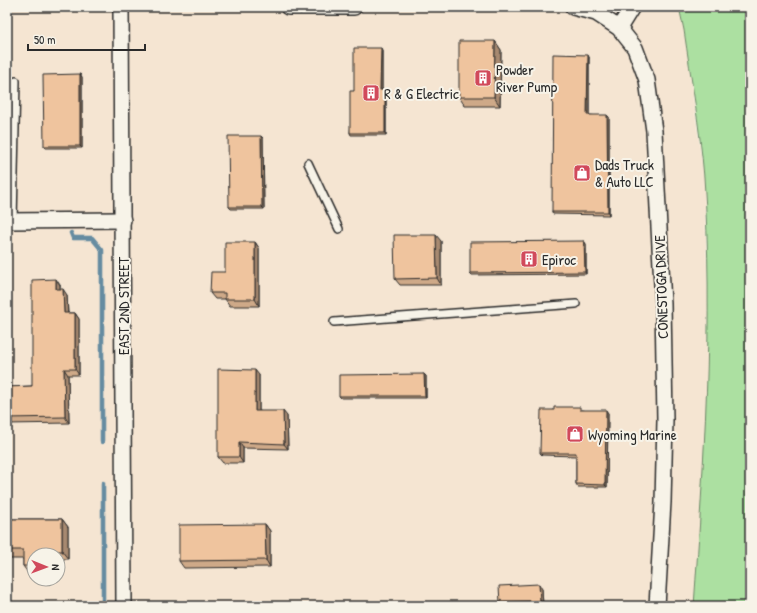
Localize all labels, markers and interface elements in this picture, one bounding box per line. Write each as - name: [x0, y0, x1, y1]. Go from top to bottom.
- scale bar: [28, 26, 145, 52]
- text: 50 m: [34, 31, 55, 48]
- place label: Powder River Pump: [496, 59, 558, 97]
- building icon: Powder River Pump: [473, 68, 493, 88]
- building icon: R & G Electric: [361, 83, 381, 103]
- place label: R & G Electric: [384, 83, 459, 104]
- place label: Dads Truck & Auto LLC: [595, 154, 654, 192]
- shop icon: Dads Truck & Auto LLC: [572, 163, 592, 183]
- street label: CONESTOGA DRIVE: [649, 234, 673, 339]
- building icon: Epiroc: [519, 249, 539, 269]
- place label: Epiroc: [542, 249, 576, 270]
- street label: EAST 2ND STREET: [113, 256, 134, 355]
- shop icon: Wyoming Marine: [565, 424, 585, 444]
- place label: Wyoming Marine: [588, 424, 677, 445]
- north arrow: [26, 547, 66, 587]
- text: N: [49, 564, 63, 570]

